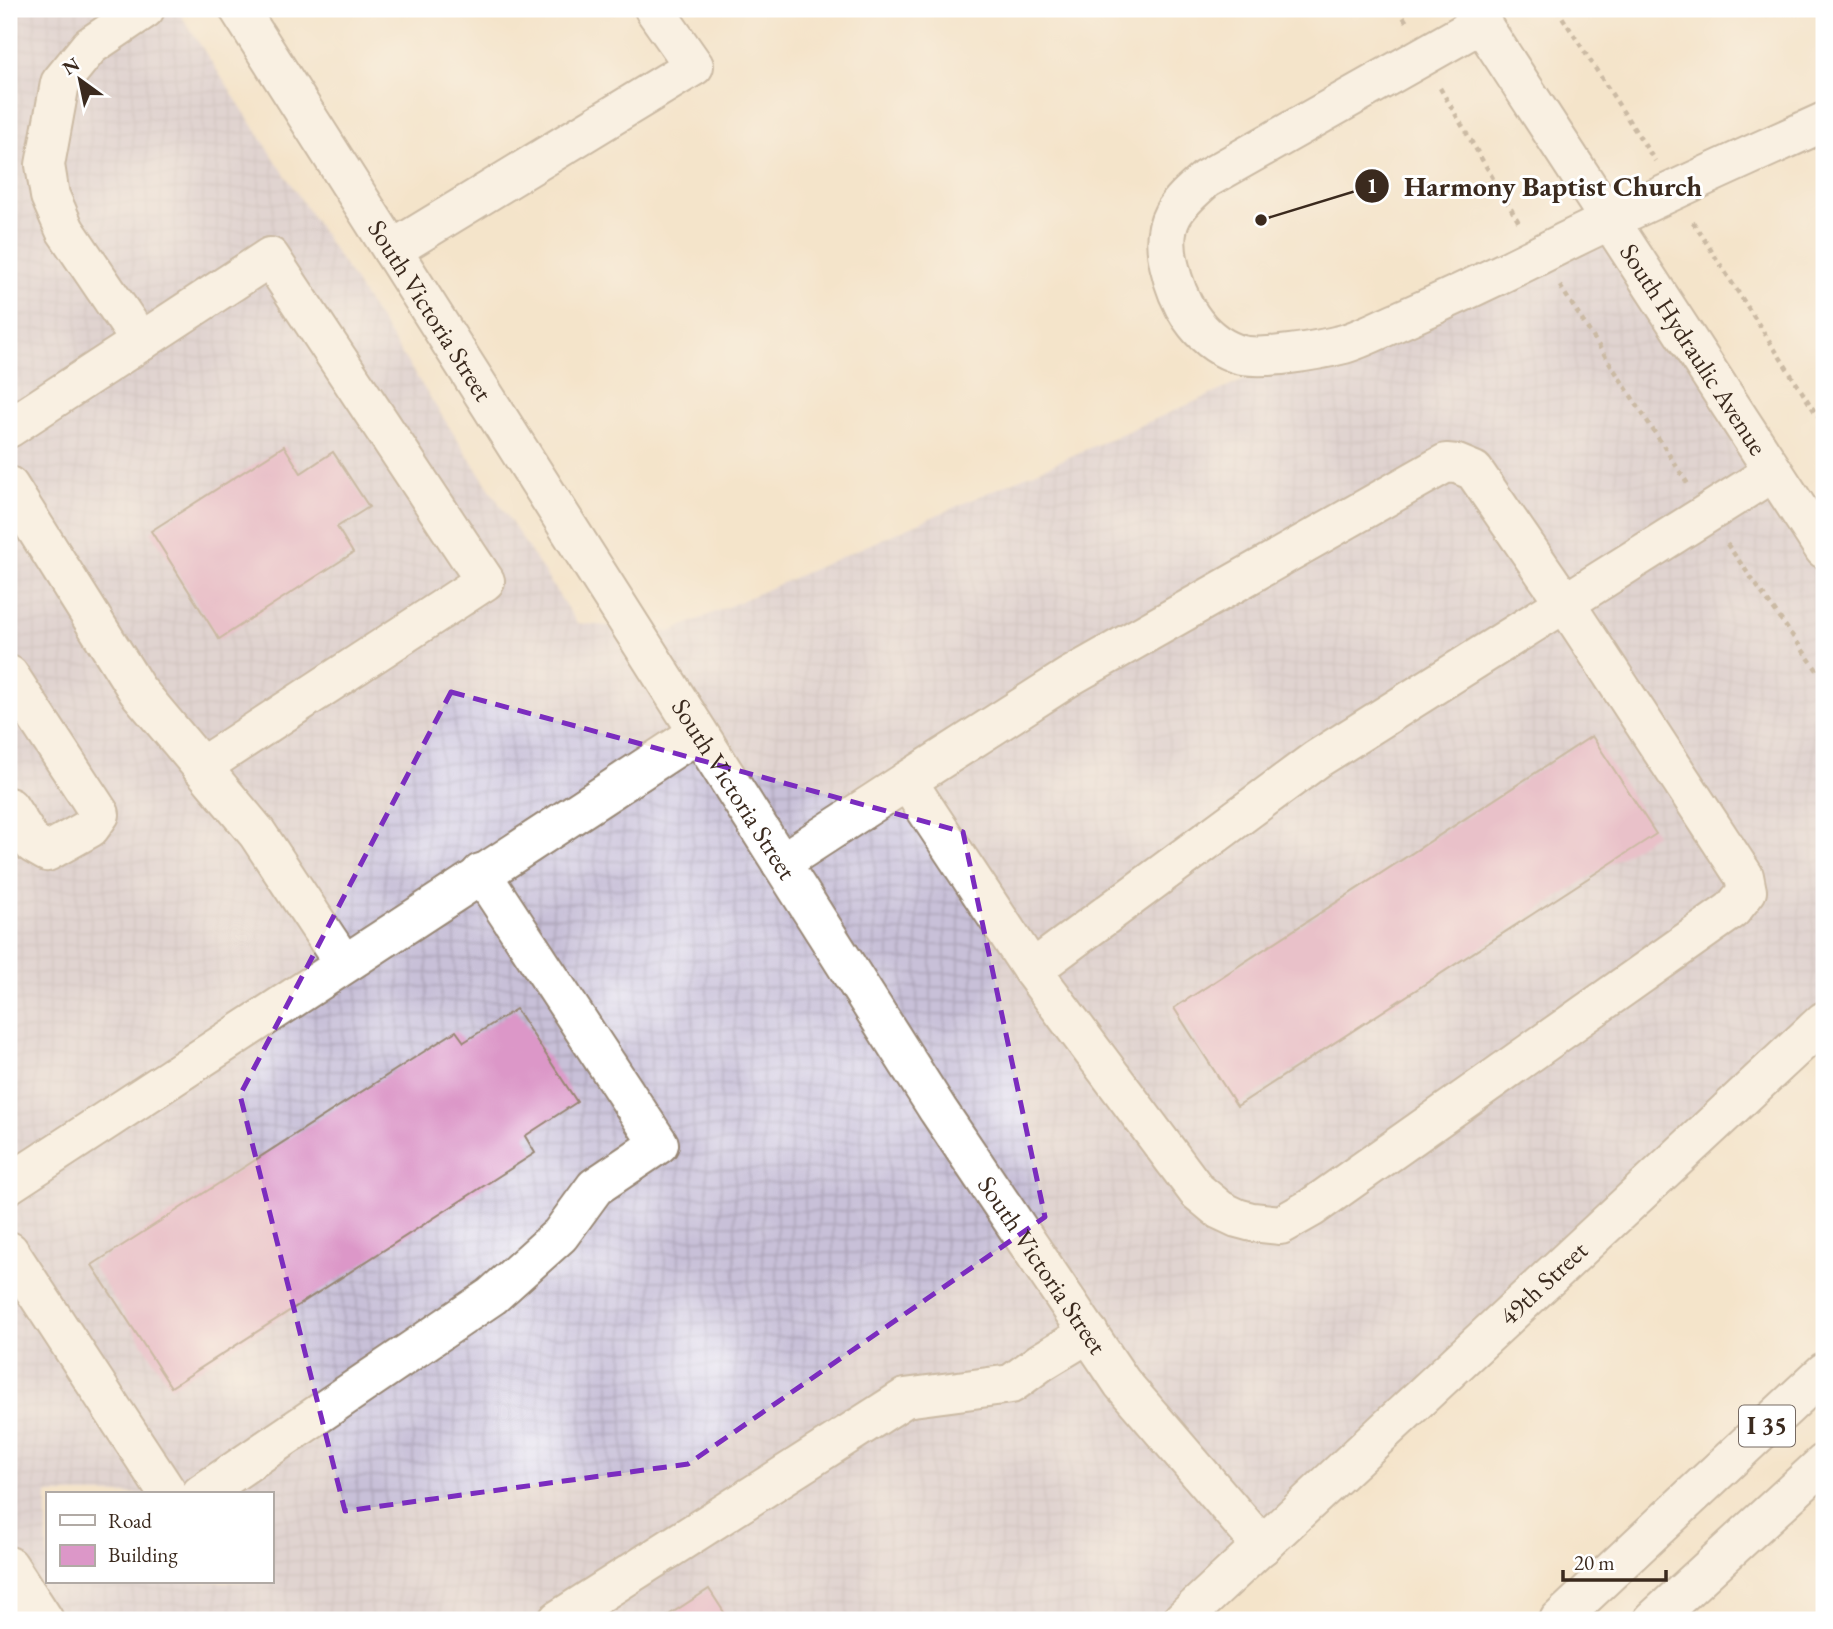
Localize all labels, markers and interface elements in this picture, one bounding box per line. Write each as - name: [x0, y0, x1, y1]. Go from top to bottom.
- north arrow: [46, 46, 116, 116]
- text: N: [58, 51, 85, 81]
- callout: Harmony Baptist Church: [1355, 161, 1716, 210]
- text: Harmony Baptist Church: [1404, 168, 1702, 204]
- text: 1: [1366, 172, 1378, 199]
- street label: South Victoria Street: [360, 213, 500, 407]
- street label: South Hydraulic Avenue: [1612, 237, 1775, 462]
- street label: South Victoria Street: [664, 692, 804, 886]
- street label: South Victoria Street: [970, 1169, 1115, 1361]
- street label: 49th Street: [1492, 1233, 1595, 1333]
- road number: I 35: [1739, 1406, 1795, 1446]
- legend: [46, 1492, 273, 1584]
- text: Road: [108, 1507, 152, 1534]
- scale bar: [1563, 1538, 1667, 1582]
- text: Building: [108, 1541, 178, 1568]
- text: 20 m: [1574, 1549, 1615, 1576]

